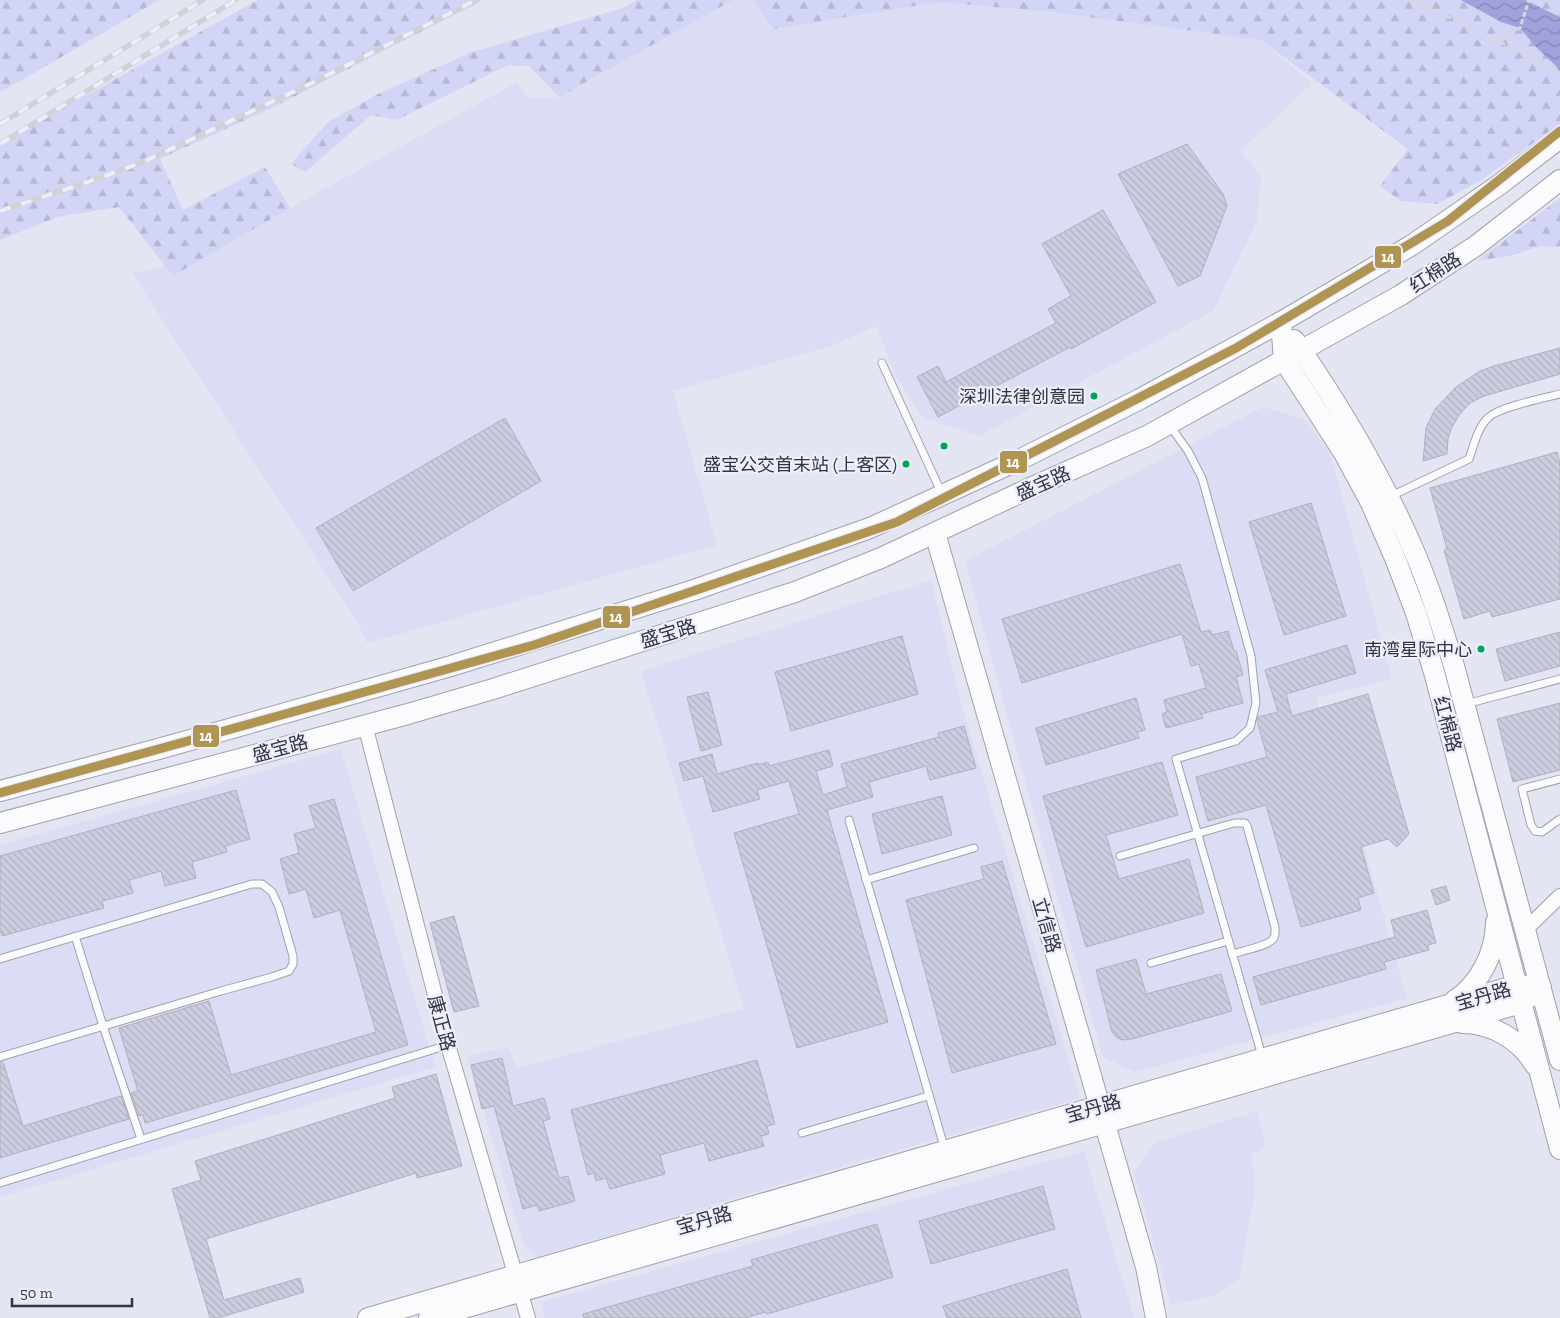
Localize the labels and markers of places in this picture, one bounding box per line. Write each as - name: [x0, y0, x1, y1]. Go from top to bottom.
- place label: 深圳法律创意园: [959, 386, 1085, 408]
- marker: 深圳法律创意园: [1089, 391, 1099, 401]
- unlabelled marker: [939, 441, 949, 451]
- place label: 盛宝公交首末站 (上客区): [703, 454, 897, 476]
- marker: 盛宝公交首末站 (上客区): [901, 459, 911, 469]
- place label: 南湾星际中心: [1364, 639, 1472, 661]
- marker: 南湾星际中心: [1476, 644, 1486, 654]

